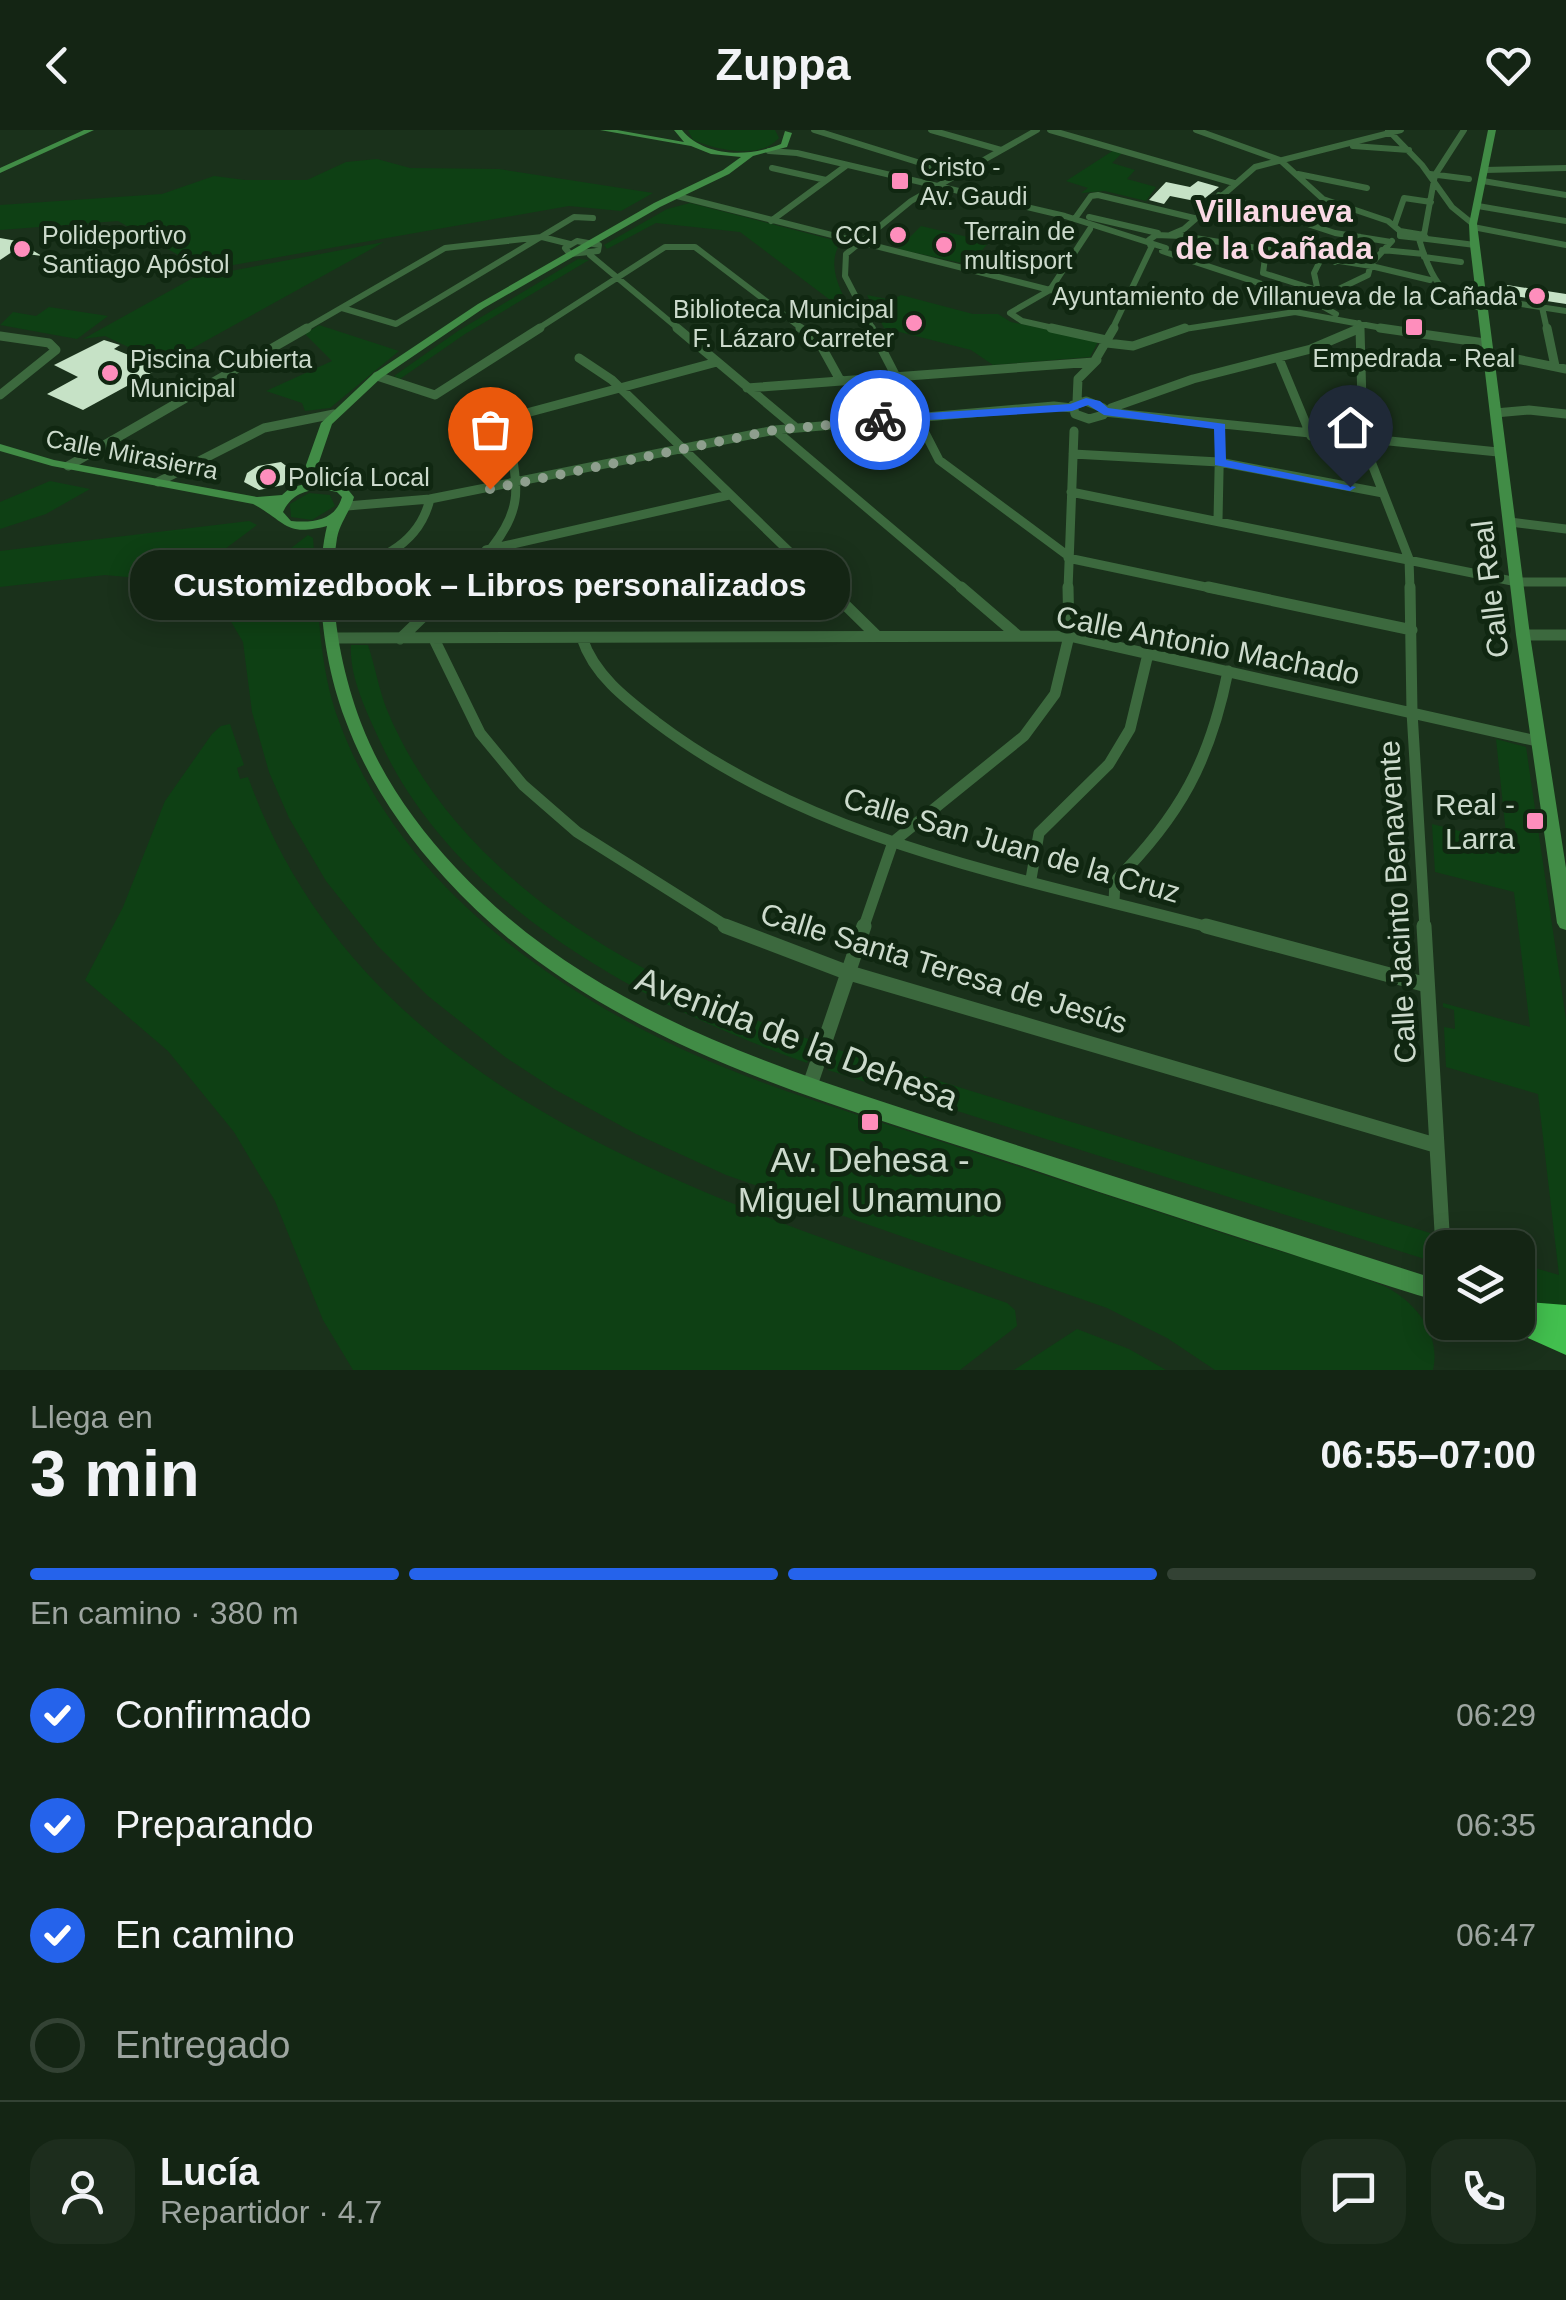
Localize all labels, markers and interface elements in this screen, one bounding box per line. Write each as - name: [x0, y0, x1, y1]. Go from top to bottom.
- icon: back: [30, 38, 85, 93]
- icon: heart: [1481, 38, 1536, 93]
- text: Zuppa: [716, 39, 850, 90]
- place label: Cristo - Av. Gaudi: [920, 153, 1027, 210]
- marker: Cristo - Av. Gaudi: [889, 170, 911, 192]
- district label: Villanueva de la Cañada: [1175, 193, 1373, 266]
- place label: Terrain de multisport: [964, 217, 1075, 274]
- place label: Polideportivo Santiago Apóstol: [42, 221, 230, 278]
- place label: CCI: [835, 221, 878, 249]
- marker: CCI: [887, 224, 909, 246]
- marker: Terrain de multisport: [933, 234, 955, 256]
- marker: Polideportivo Santiago Apóstol: [11, 238, 33, 260]
- place label: Ayuntamiento de Villanueva de la Cañada: [1052, 282, 1517, 310]
- marker: Ayuntamiento de Villanueva de la Cañada: [1526, 285, 1548, 307]
- place label: Biblioteca Municipal F. Lázaro Carreter: [673, 295, 894, 352]
- marker: Biblioteca Municipal F. Lázaro Carreter: [903, 312, 925, 334]
- marker: Empedrada - Real: [1403, 316, 1425, 338]
- place label: Empedrada - Real: [1313, 344, 1515, 372]
- place label: Piscina Cubierta Municipal: [130, 345, 312, 402]
- marker: Piscina Cubierta Municipal: [99, 362, 121, 384]
- courier: [830, 370, 930, 470]
- pin: [1308, 385, 1393, 488]
- pin: [448, 387, 533, 490]
- icon: bike: [853, 393, 908, 448]
- icon: home: [1323, 400, 1378, 455]
- icon: bag: [463, 402, 518, 457]
- street label: Calle Mirasierra: [43, 424, 221, 484]
- place label: Policía Local: [288, 463, 430, 491]
- marker: Policía Local: [257, 466, 279, 488]
- street label: Calle Real: [1465, 518, 1515, 660]
- callout: Customizedbook – Libros personalizados: [130, 549, 850, 619]
- text: Customizedbook – Libros personalizados: [174, 567, 806, 603]
- street label: Calle Antonio Machado: [1053, 599, 1363, 691]
- street label: Calle Jacinto Benavente: [1372, 740, 1422, 1064]
- street label: Calle San Juan de la Cruz: [840, 781, 1184, 909]
- place label: Real - Larra: [1435, 788, 1515, 855]
- marker: Real - Larra: [1524, 810, 1546, 832]
- street label: Calle Santa Teresa de Jesús: [757, 896, 1131, 1040]
- street label: Avenida de la Dehesa: [630, 959, 964, 1118]
- marker: Av. Dehesa - Miguel Unamuno: [859, 1111, 881, 1133]
- place label: Av. Dehesa - Miguel Unamuno: [738, 1140, 1002, 1219]
- map controls: [1425, 1230, 1535, 1340]
- button: layers: [1425, 1230, 1535, 1340]
- text: Llega en: [30, 1399, 153, 1435]
- text: 06:55–07:00: [1320, 1434, 1536, 1476]
- text: 3 min: [30, 1437, 200, 1510]
- text: En camino · 380 m: [30, 1595, 299, 1631]
- icon: check: [30, 1688, 85, 1743]
- text: Confirmado: [115, 1694, 311, 1736]
- text: 06:29: [1456, 1697, 1536, 1733]
- icon: check: [30, 1798, 85, 1853]
- text: Preparando: [115, 1804, 314, 1846]
- text: 06:35: [1456, 1807, 1536, 1843]
- icon: check: [30, 1908, 85, 1963]
- text: En camino: [115, 1914, 295, 1956]
- text: 06:47: [1456, 1917, 1536, 1953]
- text: Entregado: [115, 2024, 290, 2066]
- button: person: [30, 2139, 135, 2244]
- button: chat: [1301, 2139, 1406, 2244]
- button: phone: [1431, 2139, 1536, 2244]
- text: Lucía: [160, 2151, 259, 2193]
- text: Repartidor · 4.7: [160, 2194, 382, 2230]

